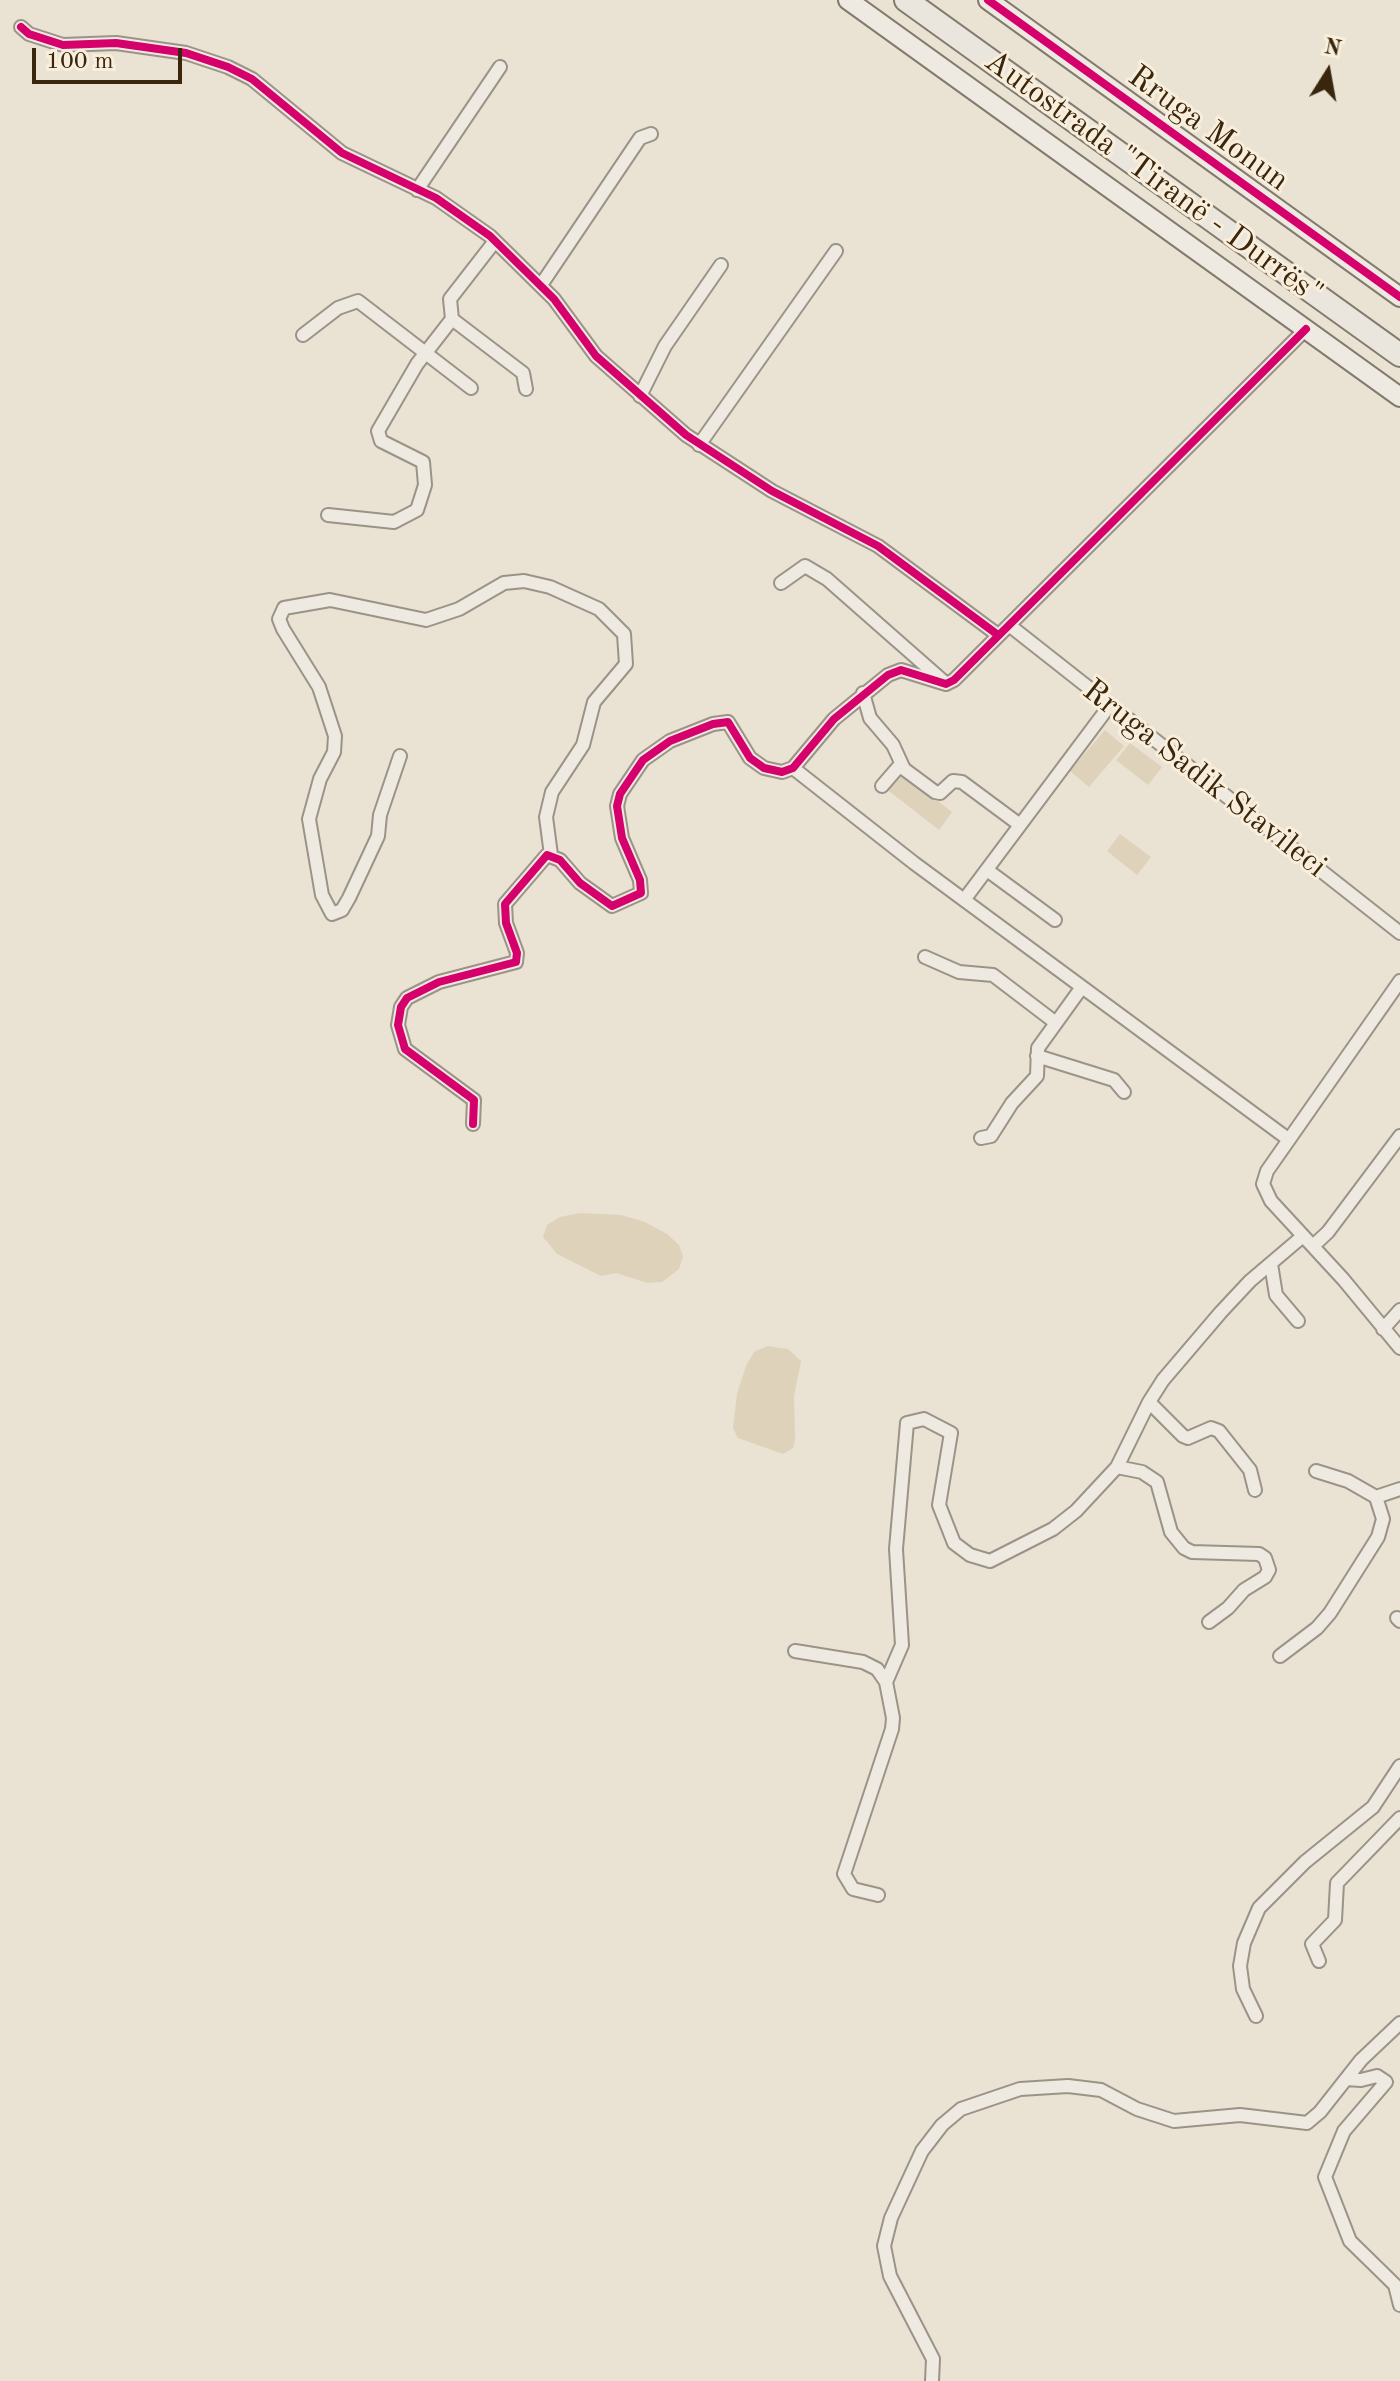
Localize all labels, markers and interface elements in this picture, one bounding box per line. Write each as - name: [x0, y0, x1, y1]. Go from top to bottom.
- scale bar: [36, 32, 186, 82]
- north arrow: [1288, 32, 1368, 112]
- text: N: [1322, 36, 1343, 61]
- street label: Autostrada "Tiranë - Durrës": [977, 42, 1329, 314]
- text: 100 m: [46, 50, 114, 74]
- street label: Rruga Monun: [1120, 58, 1296, 200]
- street label: Rruga Sadik Stavileci: [1074, 672, 1334, 886]

